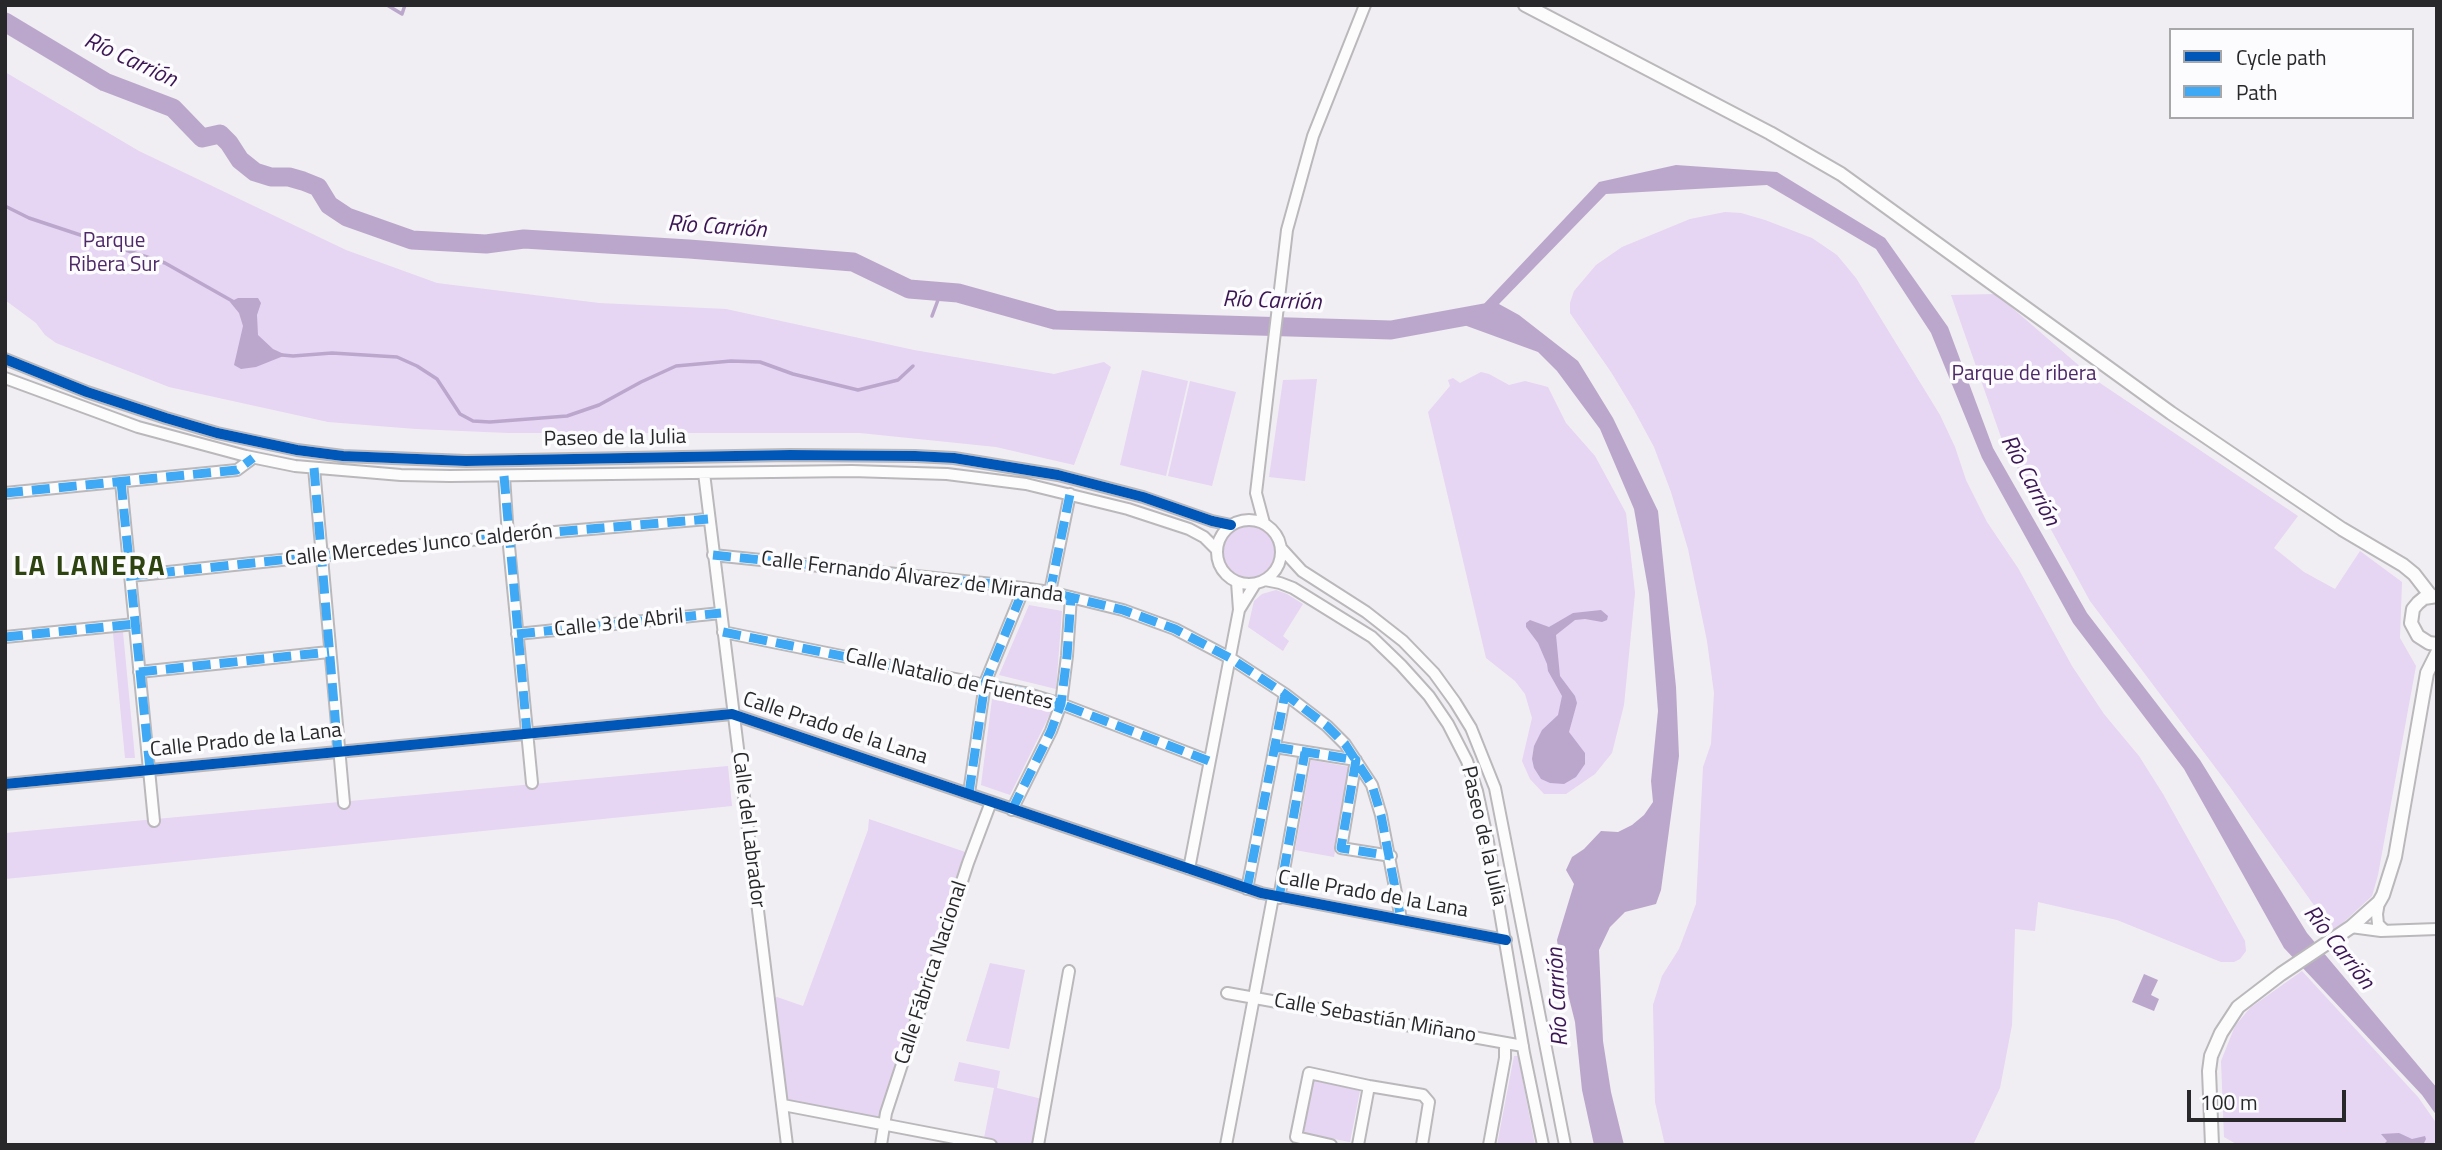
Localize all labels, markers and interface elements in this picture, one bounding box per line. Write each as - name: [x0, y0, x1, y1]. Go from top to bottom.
- water label: Río Carrión: [79, 28, 181, 94]
- legend: [2169, 28, 2414, 119]
- text: Cycle path: [2236, 41, 2327, 73]
- text: Path: [2236, 76, 2278, 108]
- water label: Río Carrión: [667, 211, 767, 245]
- park label: Parque Ribera Sur: [68, 229, 160, 279]
- water label: Río Carrión: [1222, 286, 1322, 318]
- park label: Parque de ribera: [1952, 362, 2096, 388]
- street label: Paseo de la Julia: [544, 425, 686, 453]
- water label: Río Carrión: [1994, 431, 2064, 531]
- street label: Calle Mercedes Junco Calderón: [284, 519, 554, 573]
- street label: Calle Fernando Álvarez de Miranda: [759, 547, 1065, 609]
- district label: LA LANERA: [15, 551, 165, 585]
- street label: Calle 3 de Abril: [553, 605, 685, 643]
- street label: Calle Natalio de Fuentes: [843, 644, 1055, 716]
- street label: Calle Prado de la Lana: [740, 687, 930, 771]
- street label: Calle Prado de la Lana: [149, 718, 343, 764]
- street label: Calle del Labrador: [726, 751, 770, 909]
- street label: Paseo de la Julia: [1455, 764, 1511, 908]
- street label: Calle Prado de la Lana: [1276, 866, 1470, 924]
- street label: Calle Fábrica Nacional: [890, 878, 974, 1068]
- water label: Río Carrión: [2297, 900, 2379, 996]
- water label: Río Carrión: [1543, 947, 1575, 1047]
- street label: Calle Sebastián Miñano: [1272, 989, 1478, 1049]
- scale bar: [2190, 1076, 2349, 1120]
- text: 100 m: [2200, 1086, 2257, 1118]

